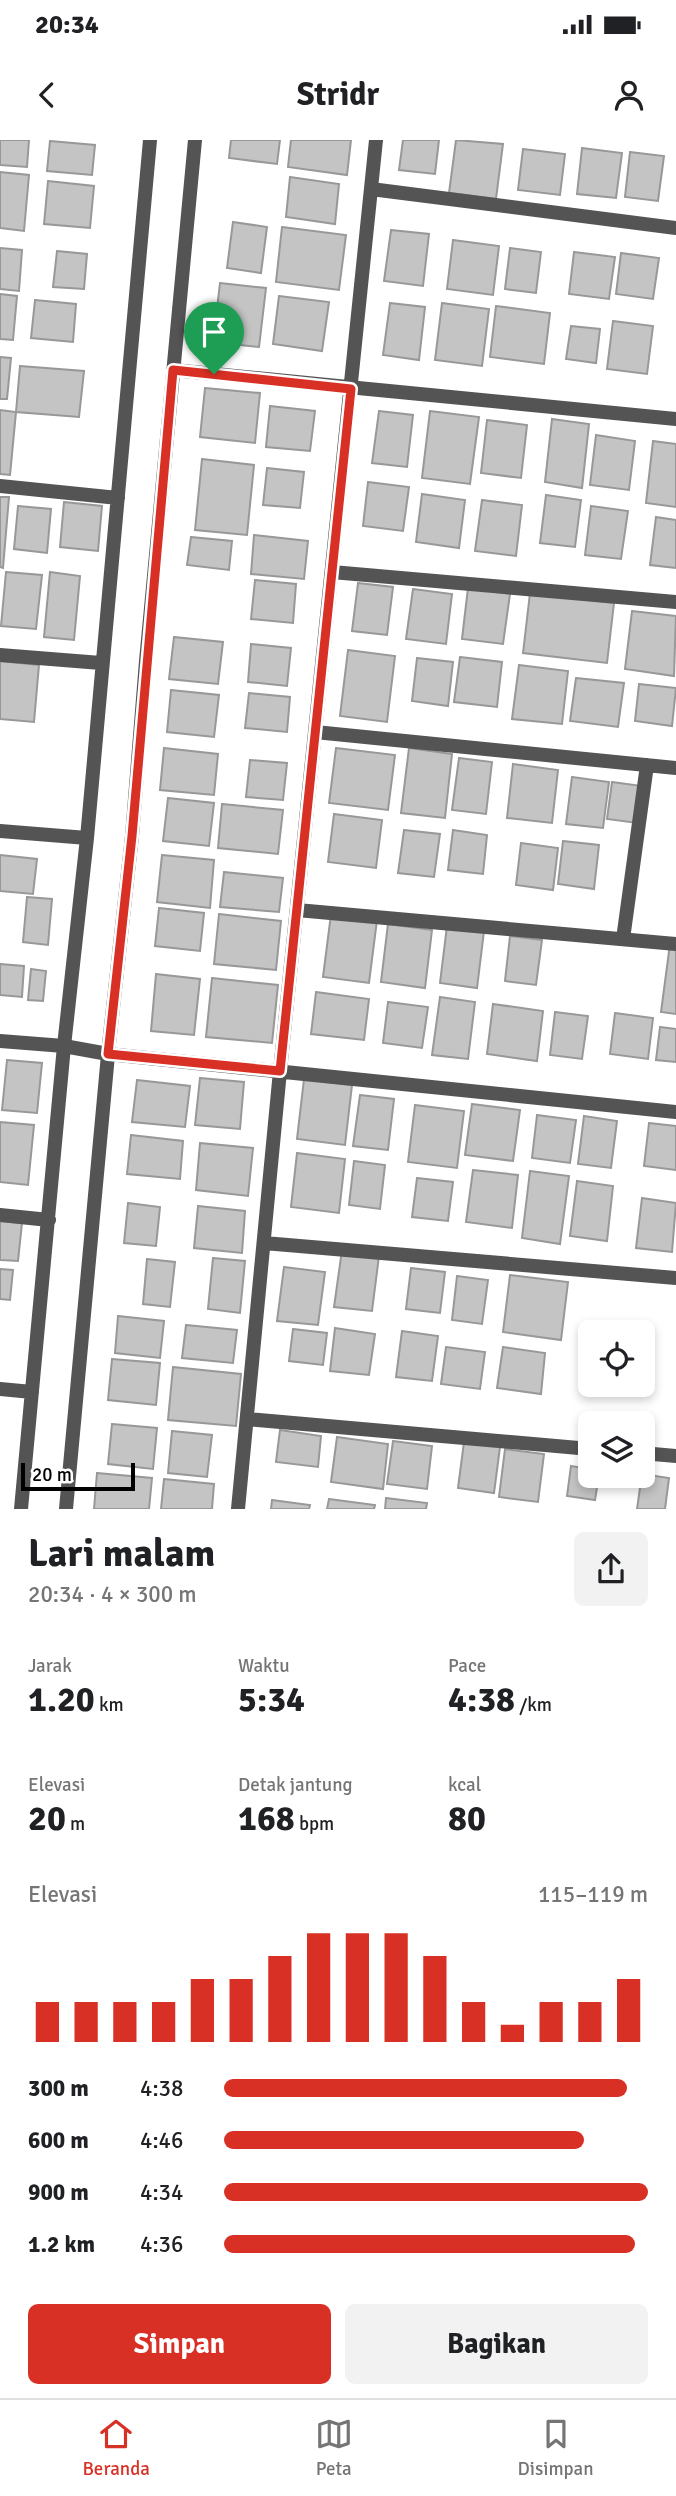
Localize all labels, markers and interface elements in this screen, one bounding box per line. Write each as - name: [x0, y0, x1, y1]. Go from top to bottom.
- text: 20:34: [35, 9, 99, 41]
- text: Stridr: [297, 75, 379, 114]
- icon: back: [28, 76, 66, 114]
- icon: person: [610, 76, 648, 114]
- pin: [184, 302, 244, 374]
- icon: arrive: [195, 313, 233, 351]
- map controls: [578, 1320, 655, 1488]
- button: locate: [578, 1320, 655, 1397]
- button: layers: [578, 1411, 655, 1488]
- scale bar: [21, 1460, 135, 1492]
- text: 20 m: [32, 1463, 72, 1487]
- text: Lari malam: [28, 1530, 215, 1577]
- button: share: [574, 1532, 648, 1606]
- text: 20:34 · 4 × 300 m: [28, 1580, 197, 1609]
- text: Jarak: [28, 1654, 72, 1678]
- text: Waktu: [238, 1654, 290, 1678]
- text: Pace: [448, 1654, 486, 1678]
- text: 1.20: [28, 1678, 95, 1721]
- text: 5:34: [238, 1678, 305, 1721]
- text: 4:38: [448, 1678, 515, 1721]
- text: km: [95, 1693, 124, 1717]
- text: /km: [515, 1693, 552, 1717]
- text: Elevasi: [28, 1773, 85, 1797]
- text: Detak jantung: [238, 1773, 353, 1797]
- text: kcal: [448, 1773, 481, 1797]
- text: 20: [28, 1797, 66, 1840]
- text: 168: [238, 1797, 295, 1840]
- text: 80: [448, 1797, 486, 1840]
- text: m: [66, 1812, 85, 1836]
- text: bpm: [295, 1812, 334, 1836]
- text: Elevasi: [28, 1880, 97, 1909]
- text: 115–119 m: [538, 1880, 648, 1909]
- text: 300 m: [28, 2074, 89, 2103]
- text: 4:38: [140, 2074, 183, 2103]
- text: 600 m: [28, 2126, 89, 2155]
- text: 4:46: [140, 2126, 183, 2155]
- text: 900 m: [28, 2178, 89, 2207]
- text: 4:34: [140, 2178, 183, 2207]
- text: 1.2 km: [28, 2230, 95, 2259]
- text: 4:36: [140, 2230, 183, 2259]
- button: Simpan: [28, 2304, 331, 2384]
- button: Bagikan: [345, 2304, 648, 2384]
- tab: Beranda: [82, 2415, 150, 2481]
- tab: Peta: [315, 2415, 353, 2481]
- tab: Disimpan: [517, 2415, 594, 2481]

